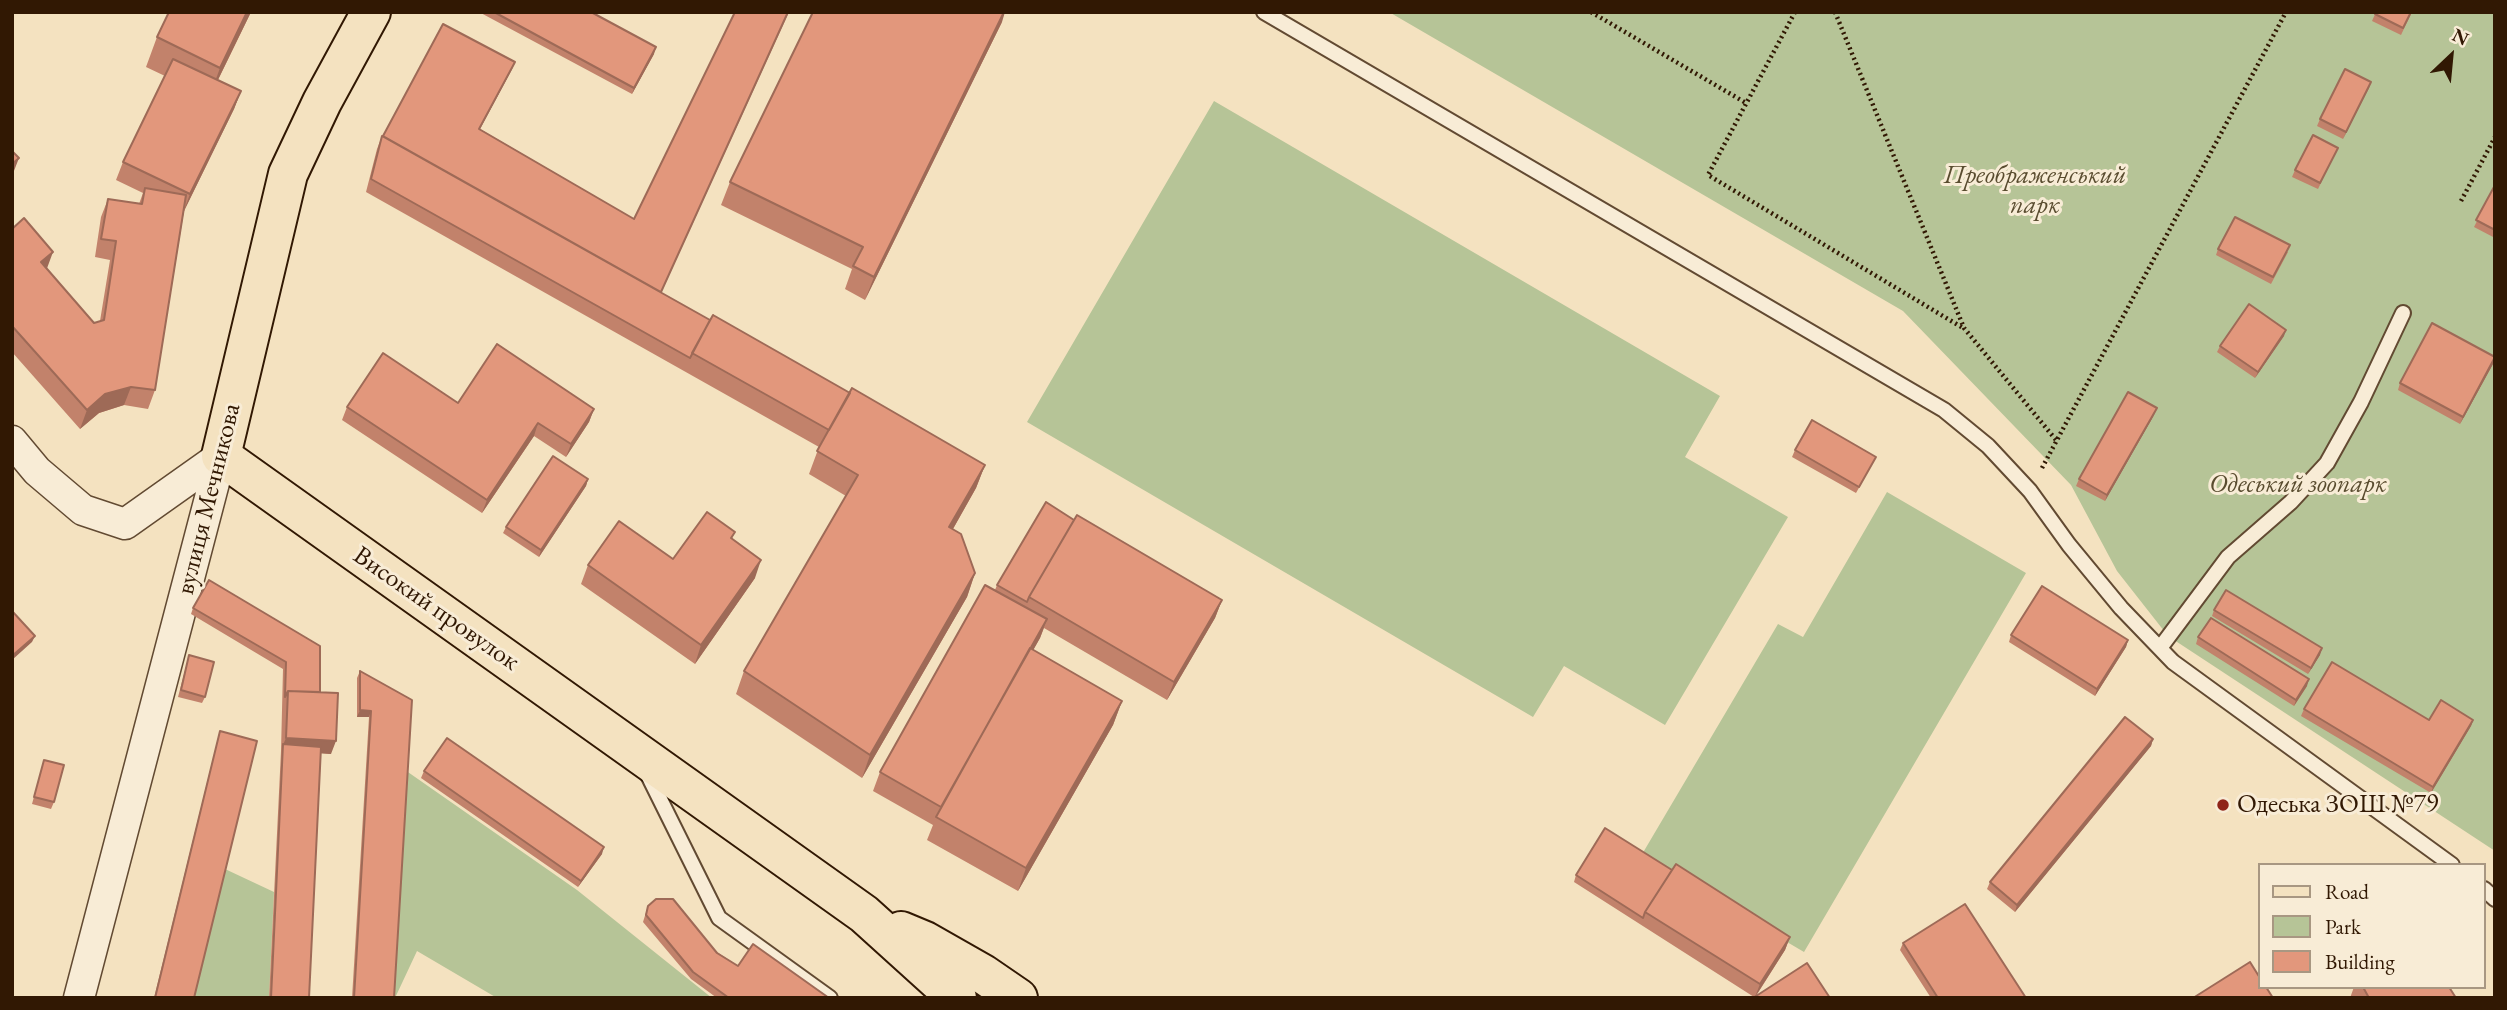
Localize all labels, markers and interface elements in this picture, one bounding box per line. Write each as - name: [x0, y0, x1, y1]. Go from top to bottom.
- north arrow: [2416, 21, 2486, 91]
- text: N: [2448, 22, 2473, 51]
- park label: Преображенський парк: [1944, 160, 2126, 222]
- street label: вулиця Мечникова: [170, 400, 248, 598]
- park label: Одеський зоопарк: [2209, 469, 2387, 501]
- street label: Високий провулок: [347, 540, 525, 678]
- place label: Одеська ЗОШ №79: [2237, 789, 2438, 821]
- marker: Одеська ЗОШ №79: [2215, 797, 2231, 813]
- legend: [2258, 863, 2486, 989]
- text: Road: [2325, 878, 2369, 905]
- text: Park: [2325, 913, 2361, 940]
- text: Building: [2325, 948, 2395, 975]

